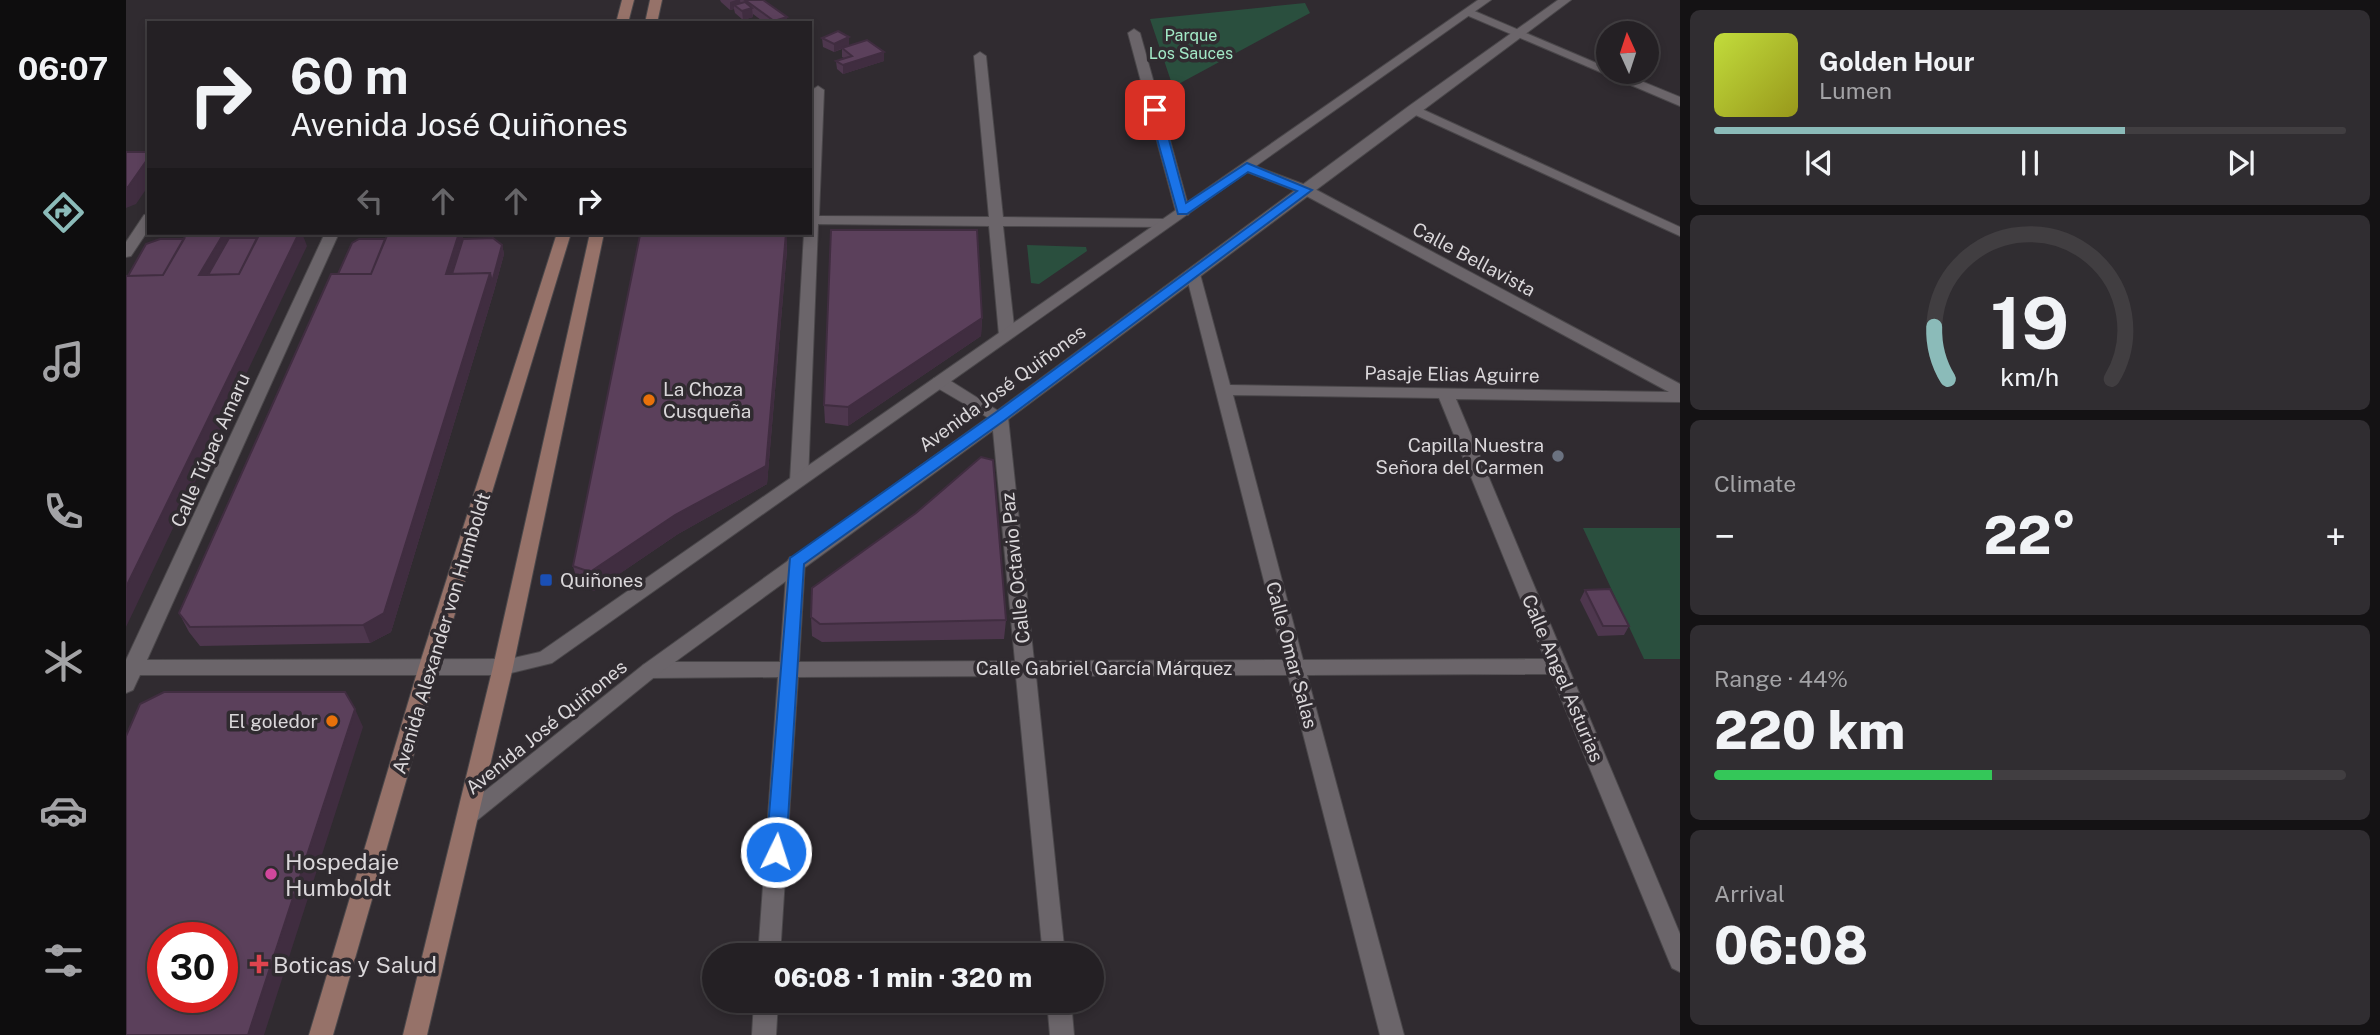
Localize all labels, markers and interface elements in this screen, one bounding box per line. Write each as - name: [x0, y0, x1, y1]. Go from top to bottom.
- north arrow: [1596, 21, 1659, 84]
- map controls: [1596, 21, 1659, 84]
- park label: Parque Los Sauces: [1149, 26, 1233, 63]
- text: Golden Hour: [1819, 46, 1974, 77]
- text: 60 m: [290, 47, 409, 105]
- icon: right: [175, 49, 266, 140]
- text: 06:07: [18, 50, 108, 87]
- text: Lumen: [1819, 77, 1892, 104]
- pin: [1125, 80, 1185, 140]
- icon: arrive: [1136, 91, 1174, 129]
- text: Avenida José Quiñones: [290, 106, 628, 143]
- icon: previous: [1800, 144, 1838, 182]
- icon: pause: [2011, 144, 2049, 182]
- icon: next: [2222, 144, 2260, 182]
- icon: left: [351, 182, 389, 220]
- icon: ahead: [424, 182, 462, 220]
- icon: ahead: [497, 182, 535, 220]
- icon: right: [570, 182, 608, 220]
- icon: directions: [39, 188, 88, 237]
- street label: Calle Bellavista: [1409, 217, 1539, 301]
- text: 19: [1990, 280, 2070, 365]
- street label: Avenida José Quiñones: [914, 320, 1090, 456]
- icon: music: [39, 337, 88, 386]
- street label: Pasaje Elias Aguirre: [1364, 361, 1540, 387]
- text: km/h: [2001, 361, 2059, 391]
- street label: Calle Túpac Amaru: [166, 370, 254, 530]
- place label: La Choza Cusqueña: [663, 378, 751, 422]
- marker: La Choza Cusqueña: [641, 392, 657, 408]
- place label: Capilla Nuestra Señora del Carmen: [1375, 434, 1544, 478]
- marker: Capilla Nuestra Señora del Carmen: [1550, 448, 1566, 464]
- text: Climate: [1714, 470, 1796, 497]
- icon: phone: [39, 487, 88, 536]
- street label: Avenida Alexander von Humboldt: [388, 490, 494, 776]
- street label: Calle Octavio Paz: [996, 491, 1034, 645]
- text: 22°: [1984, 505, 2076, 566]
- text: −: [1714, 514, 1735, 559]
- text: +: [2325, 514, 2346, 559]
- place label: Quiñones: [560, 569, 643, 591]
- marker: Quiñones: [538, 572, 554, 588]
- street label: Calle Omar Salas: [1262, 579, 1322, 731]
- street label: Calle Angel Asturias: [1518, 591, 1608, 765]
- icon: climate: [39, 637, 88, 686]
- street label: Avenida José Quiñones: [461, 655, 631, 799]
- street label: Calle Gabriel García Márquez: [976, 657, 1232, 679]
- text: Range · 44%: [1714, 665, 1848, 692]
- text: 220 km: [1714, 700, 1905, 761]
- place label: El goledor: [228, 710, 318, 732]
- marker: El goledor: [324, 713, 340, 729]
- icon: car: [39, 786, 88, 835]
- position arrow: [739, 815, 813, 889]
- place label: Hospedaje Humboldt: [285, 848, 399, 901]
- marker: Hospedaje Humboldt: [263, 866, 279, 882]
- text: Arrival: [1714, 880, 1785, 907]
- text: 06:08: [1714, 915, 1868, 976]
- speed limit sign: 30: [147, 922, 238, 1013]
- icon: filters: [39, 936, 88, 985]
- place label: Boticas y Salud: [273, 951, 437, 978]
- marker: Boticas y Salud: [251, 956, 267, 972]
- text: 06:08 · 1 min · 320 m: [774, 962, 1032, 993]

